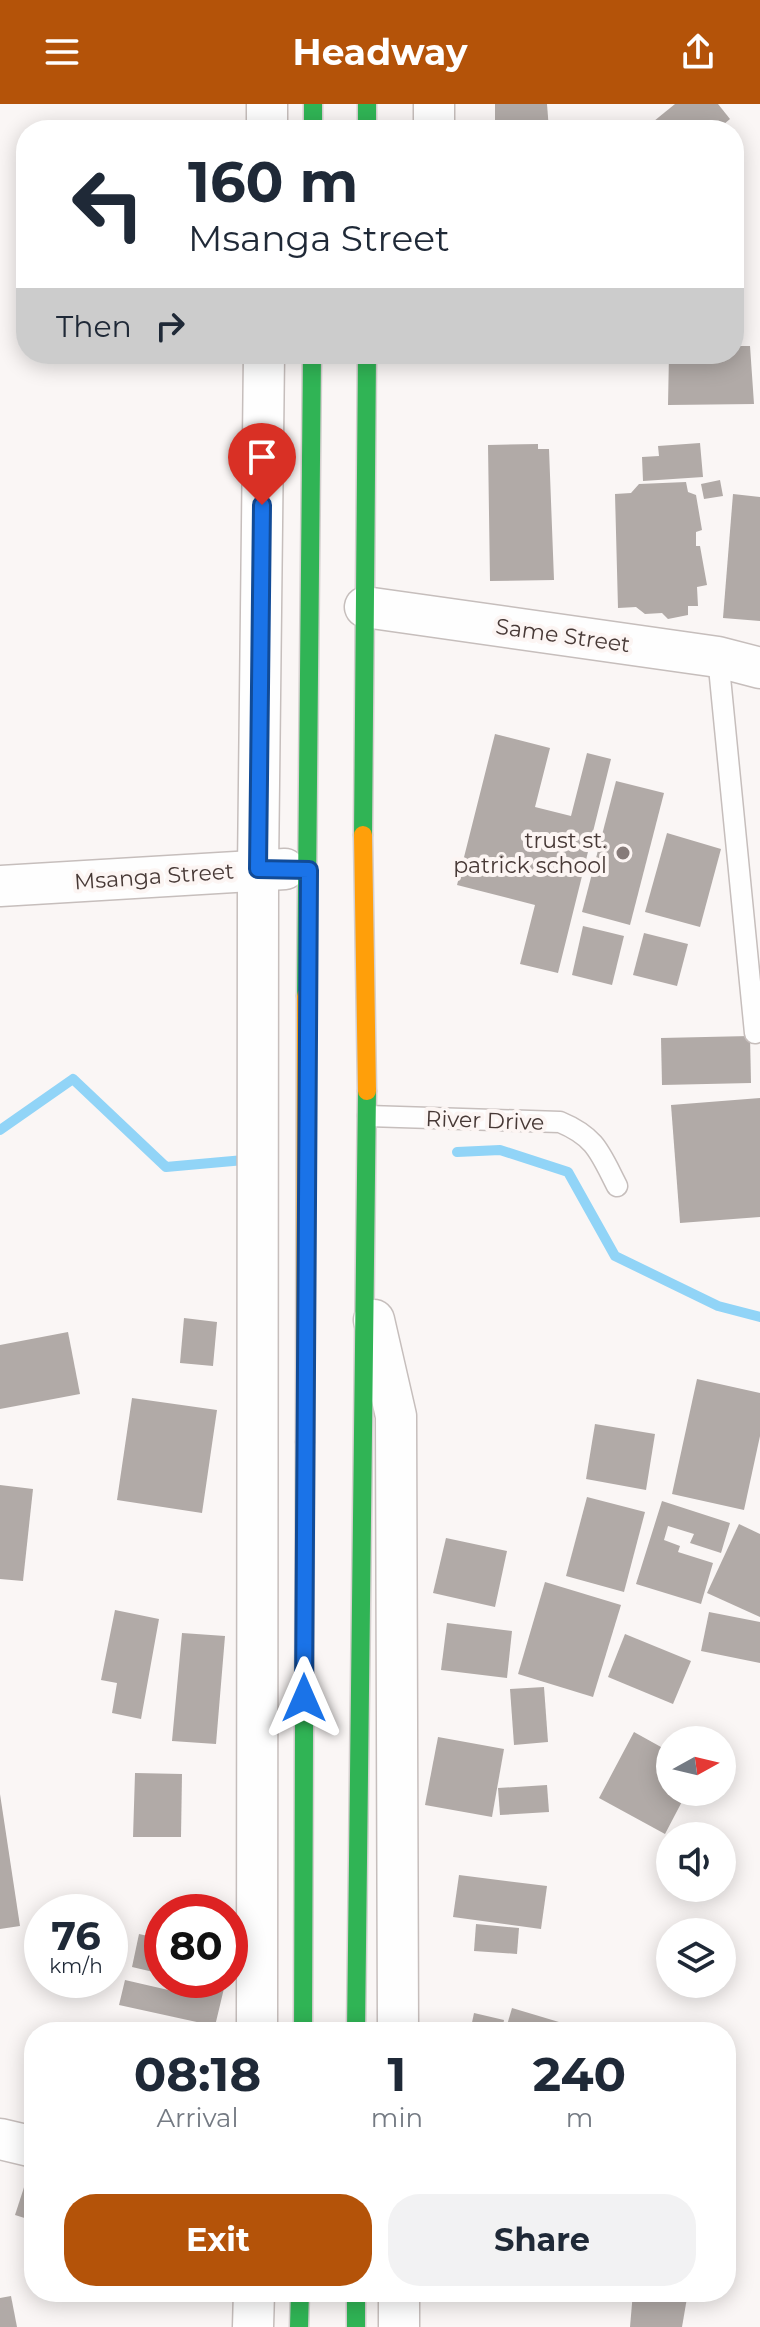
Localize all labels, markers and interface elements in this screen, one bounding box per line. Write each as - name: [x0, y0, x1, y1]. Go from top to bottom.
- icon: menu: [40, 30, 84, 74]
- text: Headway: [293, 30, 467, 74]
- icon: share: [676, 30, 720, 74]
- text: 160 m: [188, 148, 358, 216]
- icon: left: [56, 152, 160, 256]
- text: Msanga Street: [188, 216, 450, 260]
- icon: right: [148, 304, 192, 348]
- text: Then: [56, 308, 132, 345]
- pin: [228, 423, 296, 505]
- icon: arrive: [240, 435, 284, 479]
- street label: Same Street: [494, 613, 632, 658]
- place label: trust st. patrick school: [453, 827, 607, 879]
- marker: trust st. patrick school: [614, 844, 632, 862]
- street label: Msanga Street: [73, 857, 235, 896]
- street label: River Drive: [425, 1105, 545, 1136]
- position arrow: [262, 1656, 346, 1740]
- north arrow: [656, 1726, 736, 1806]
- map controls: [656, 1726, 736, 1998]
- button: sound: [656, 1822, 736, 1902]
- speed limit sign: 80: [144, 1894, 248, 1998]
- text: 76: [51, 1911, 101, 1960]
- button: layers: [656, 1918, 736, 1998]
- text: km/h: [49, 1954, 103, 1978]
- text: 08:18: [134, 2045, 261, 2103]
- text: 1: [387, 2045, 406, 2103]
- text: 240: [533, 2045, 626, 2103]
- text: Arrival: [156, 2102, 238, 2134]
- text: min: [371, 2102, 423, 2134]
- text: m: [566, 2102, 593, 2134]
- button: Exit: [64, 2194, 372, 2286]
- button: Share: [388, 2194, 696, 2286]

